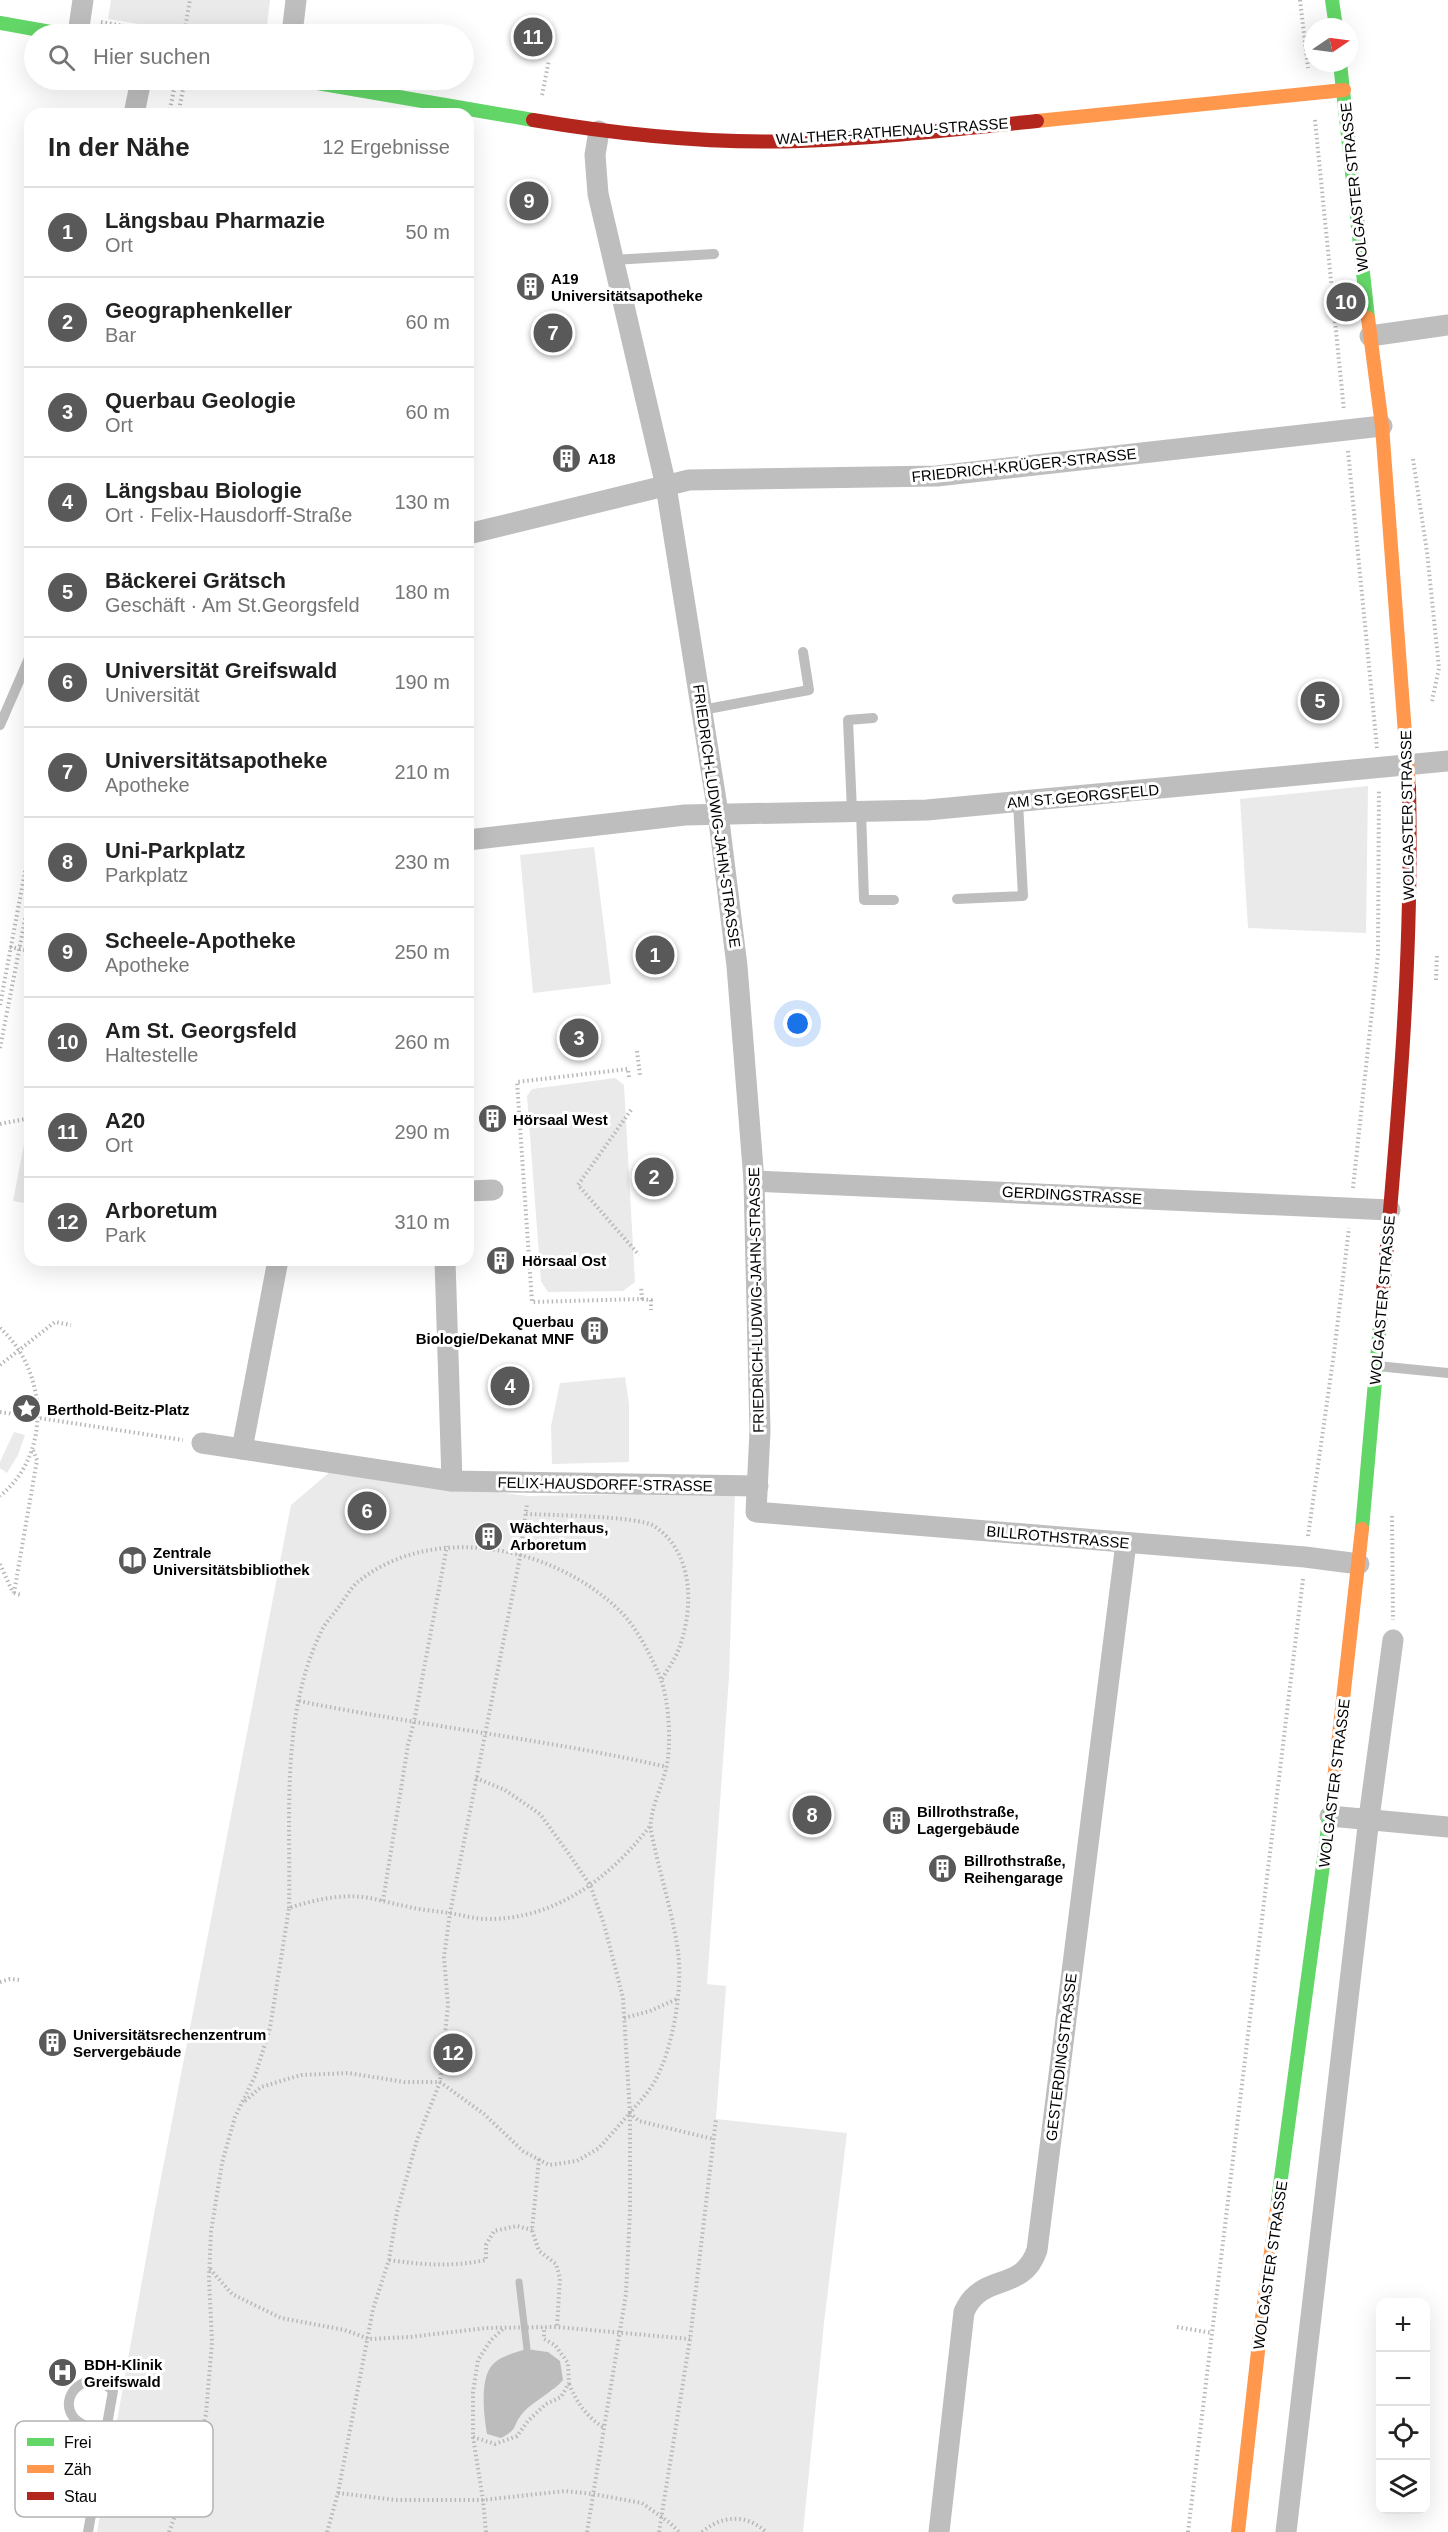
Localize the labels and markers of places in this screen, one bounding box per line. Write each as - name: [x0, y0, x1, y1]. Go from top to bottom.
- pin: 11: [514, 15, 552, 60]
- pin: 9: [510, 178, 548, 224]
- place label: A19 Universitätsapotheke: [551, 270, 703, 304]
- building icon: A19 Universitätsapotheke: [514, 271, 546, 303]
- pin: 10: [1326, 280, 1366, 324]
- pin: 7: [534, 310, 572, 356]
- building icon: A18: [551, 442, 583, 474]
- place label: A18: [588, 450, 616, 467]
- pin: 5: [1300, 678, 1340, 724]
- pin: 1: [636, 932, 674, 978]
- pin: 3: [560, 1016, 598, 1060]
- building icon: Hörsaal West: [476, 1103, 508, 1135]
- place label: Hörsaal West: [513, 1111, 608, 1128]
- pin: 2: [634, 1154, 674, 1200]
- building icon: Hörsaal Ost: [485, 1244, 517, 1276]
- place label: Hörsaal Ost: [522, 1252, 606, 1269]
- place label: Querbau Biologie/Dekanat MNF: [416, 1313, 574, 1347]
- building icon: Querbau Biologie/Dekanat MNF: [579, 1314, 611, 1346]
- pin: 4: [490, 1364, 530, 1408]
- place icon: Berthold-Beitz-Platz: [10, 1393, 42, 1425]
- place label: Berthold-Beitz-Platz: [47, 1401, 190, 1418]
- pin: 6: [348, 1488, 386, 1534]
- place label: Wächterhaus, Arboretum: [510, 1519, 608, 1553]
- building icon: Wächterhaus, Arboretum: [473, 1520, 505, 1552]
- place label: Zentrale Universitätsbibliothek: [153, 1544, 310, 1578]
- library icon: Zentrale Universitätsbibliothek: [116, 1545, 148, 1577]
- pin: 8: [792, 1792, 832, 1838]
- place label: Billrothstraße, Lagergebäude: [917, 1803, 1020, 1837]
- building icon: Billrothstraße, Lagergebäude: [880, 1804, 912, 1836]
- place label: Billrothstraße, Reihengarage: [964, 1852, 1066, 1886]
- building icon: Billrothstraße, Reihengarage: [927, 1853, 959, 1885]
- place label: Universitätsrechenzentrum Servergebäude: [73, 2026, 266, 2060]
- building icon: Universitätsrechenzentrum Servergebäude: [36, 2027, 68, 2059]
- pin: 12: [434, 2030, 472, 2076]
- place label: BDH-Klinik Greifswald: [84, 2356, 163, 2390]
- hospital icon: BDH-Klinik Greifswald: [47, 2357, 79, 2389]

